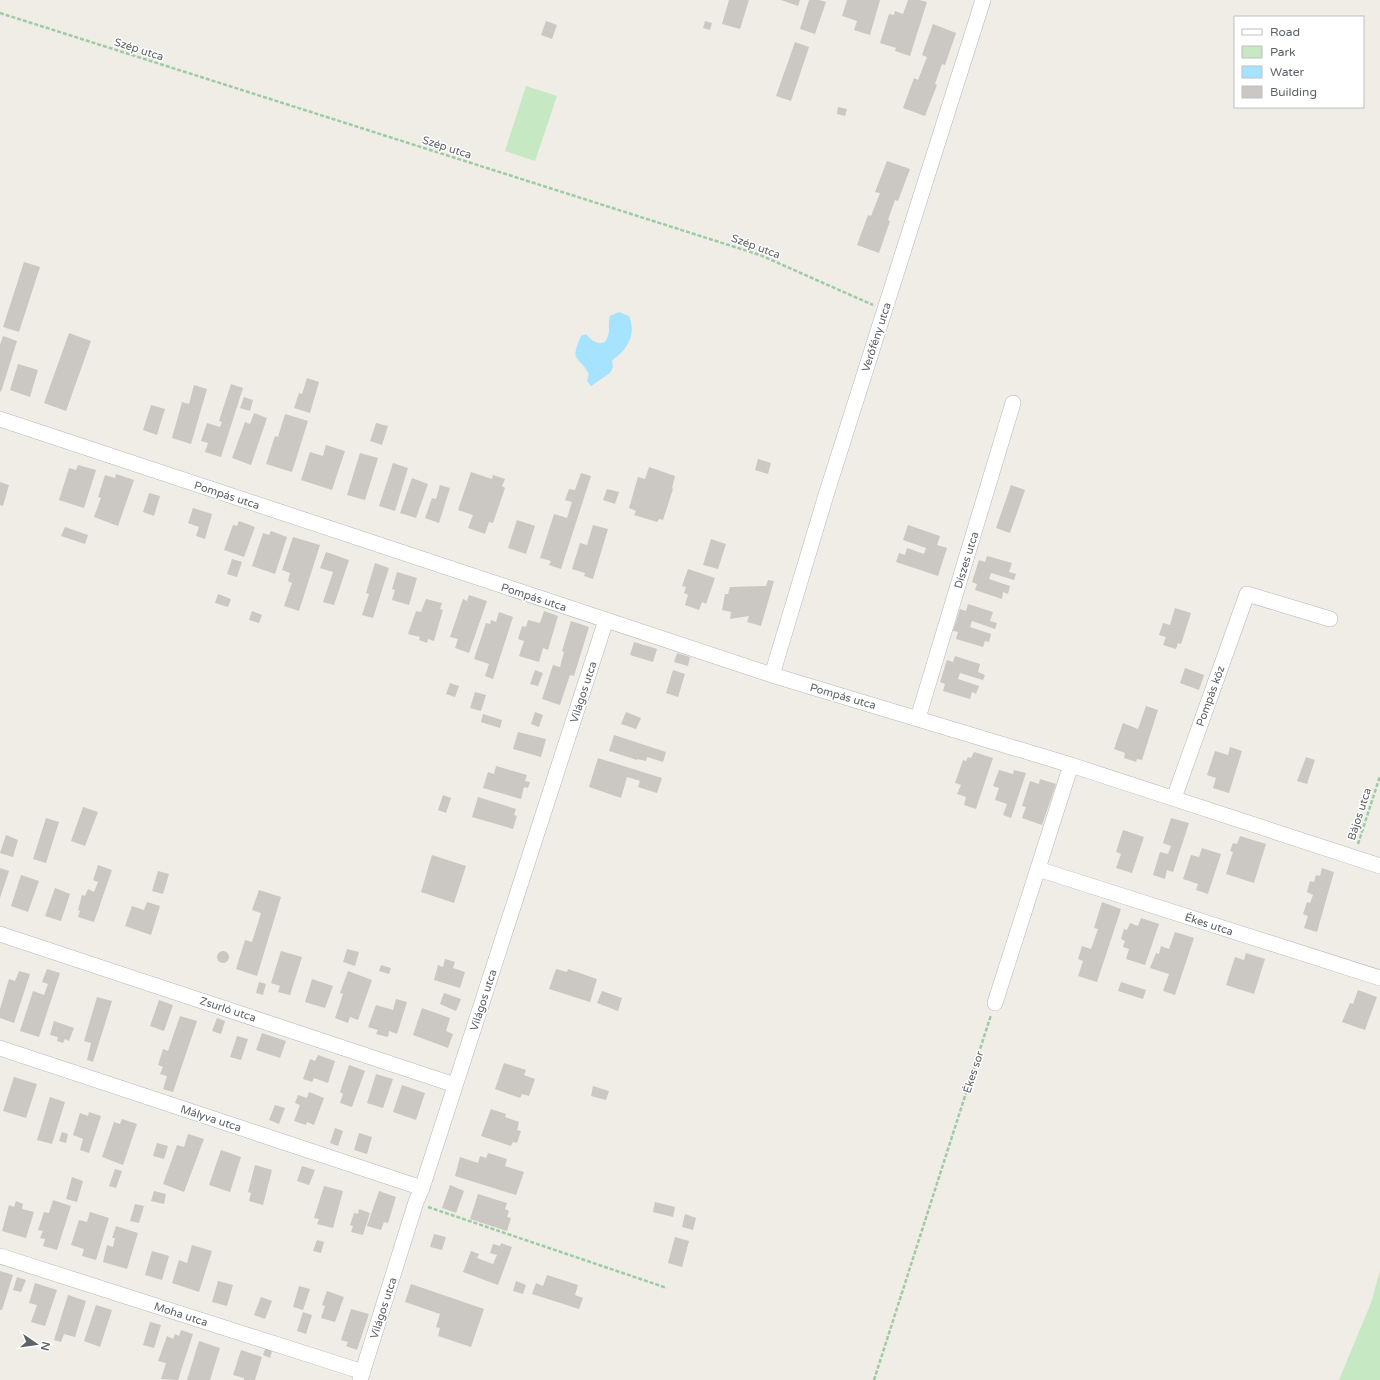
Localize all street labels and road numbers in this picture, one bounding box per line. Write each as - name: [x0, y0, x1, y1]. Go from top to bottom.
- street label: Szép utca: [113, 35, 165, 64]
- street label: Szép utca: [421, 133, 473, 162]
- street label: Szép utca: [730, 232, 782, 261]
- street label: Verőfény utca: [859, 301, 894, 374]
- street label: Pompás utca: [192, 479, 261, 512]
- street label: Díszes utca: [952, 530, 981, 590]
- street label: Pompás utca: [499, 581, 568, 614]
- street label: Világos utca: [567, 660, 600, 725]
- street label: Pompás köz: [1194, 664, 1228, 728]
- street label: Pompás utca: [808, 681, 877, 712]
- street label: Bájos utca: [1345, 786, 1374, 842]
- street label: Ékes utca: [1183, 910, 1235, 938]
- street label: Világos utca: [467, 968, 500, 1033]
- street label: Zsurló utca: [198, 994, 258, 1025]
- street label: Ékes sor: [960, 1048, 987, 1095]
- street label: Mályva utca: [179, 1103, 243, 1134]
- street label: Világos utca: [367, 1276, 400, 1341]
- street label: Moha utca: [152, 1300, 209, 1329]

